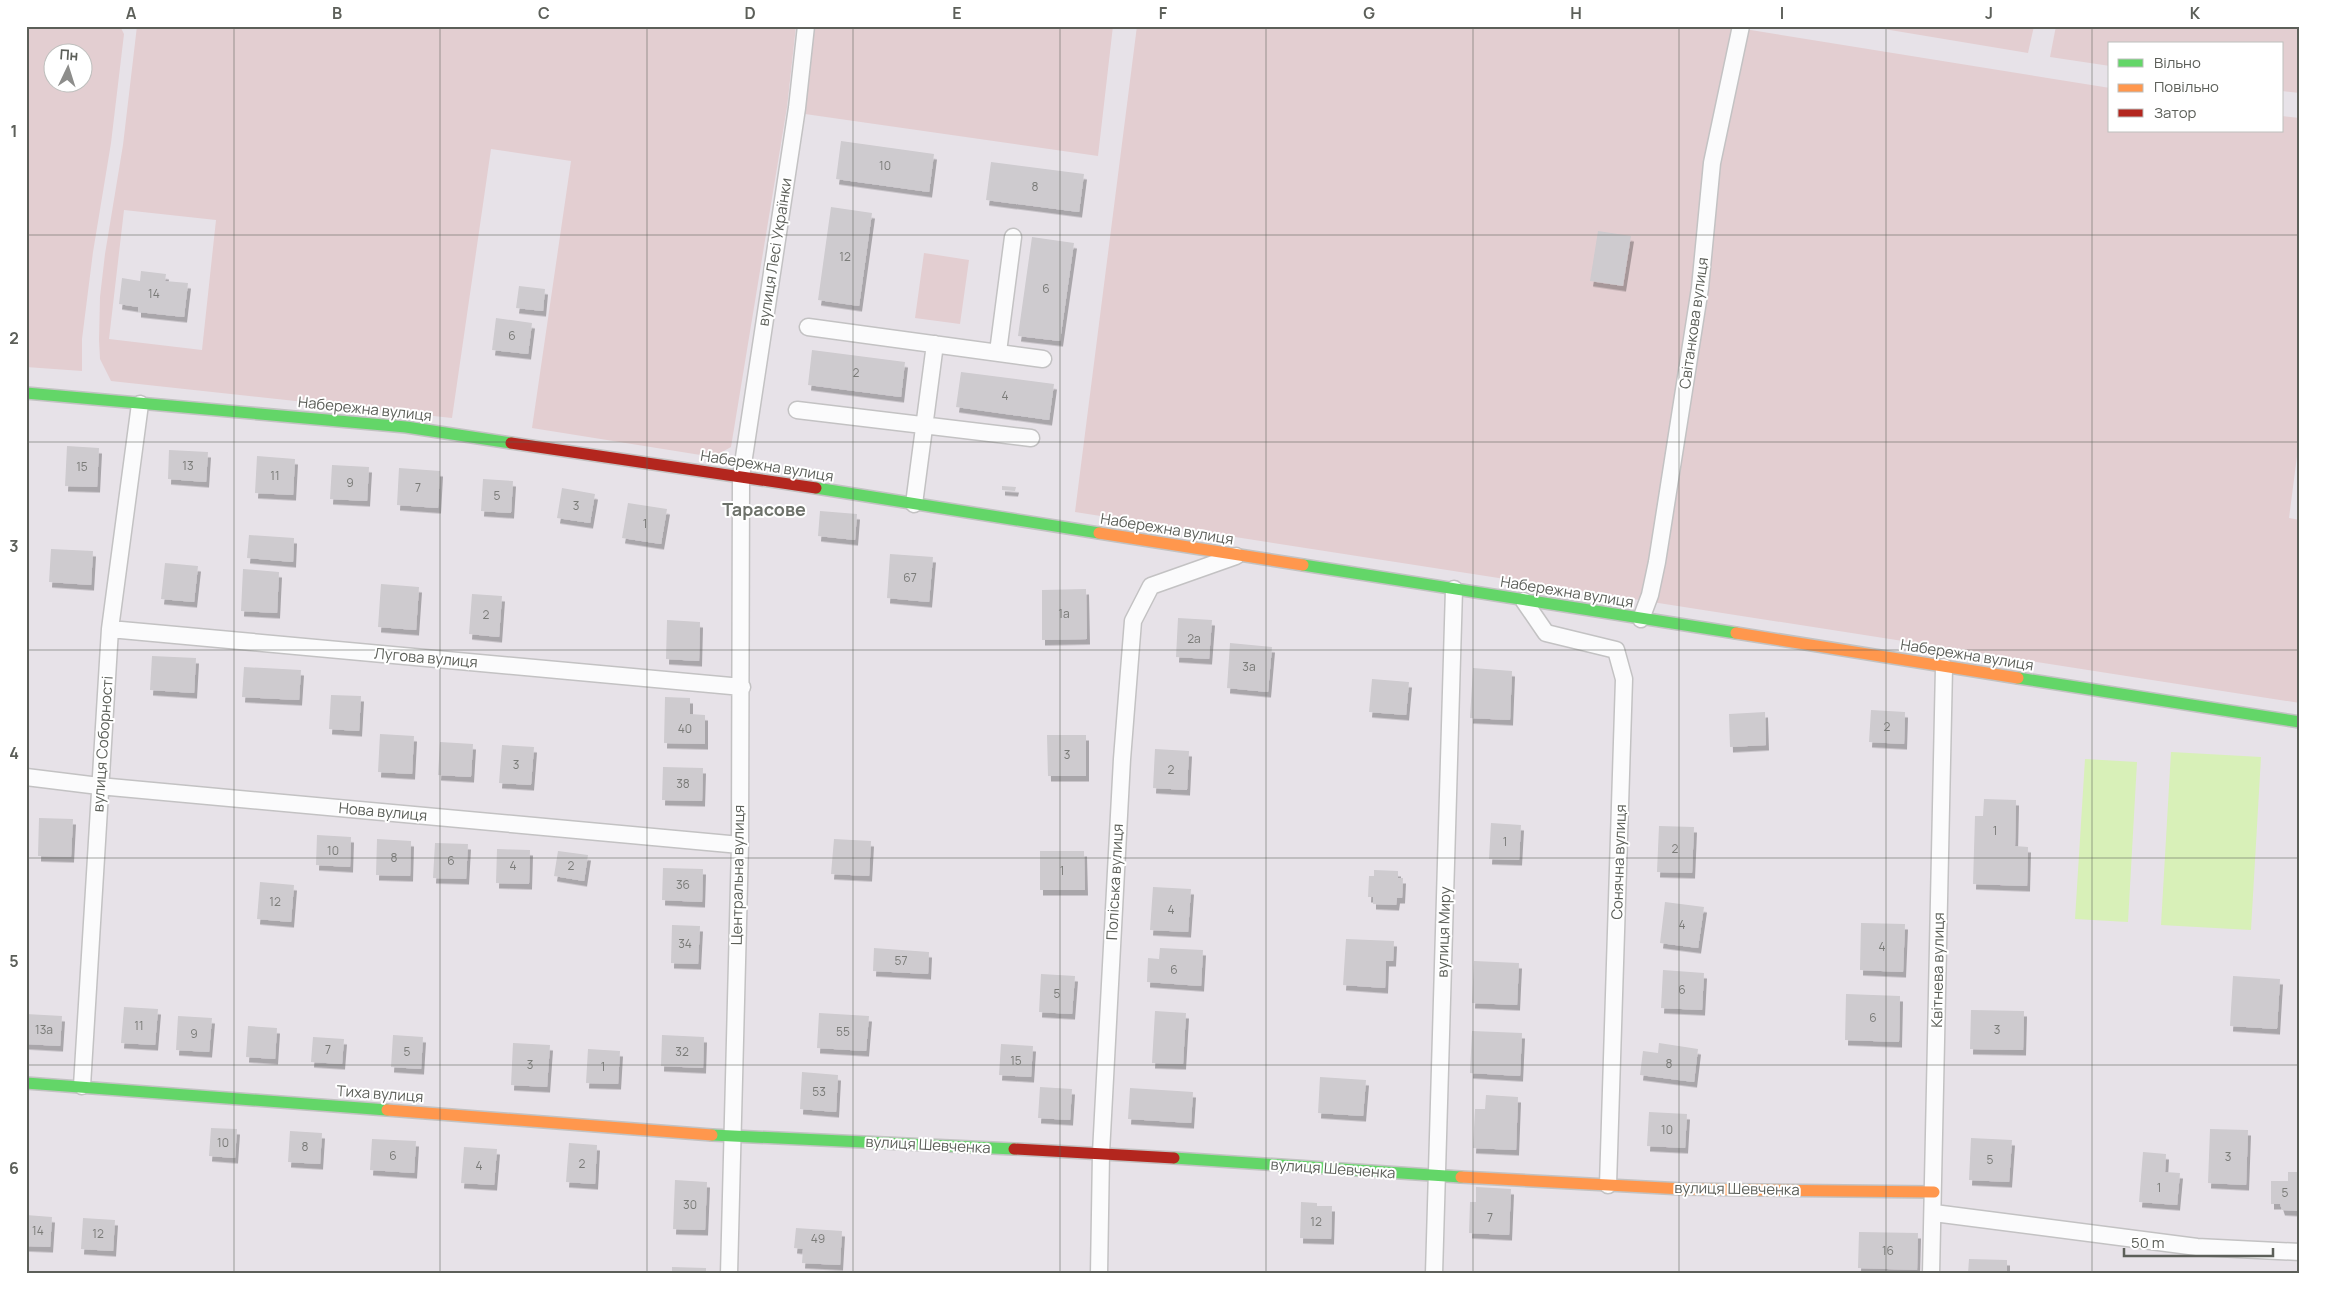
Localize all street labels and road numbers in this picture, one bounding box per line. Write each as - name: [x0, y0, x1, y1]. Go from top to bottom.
- street label: вулиця Лесі Українки: [752, 176, 797, 327]
- street label: Світанкова вулиця: [1674, 256, 1713, 390]
- street label: Набережна вулиця: [297, 391, 433, 426]
- street label: Набережна вулиця: [699, 445, 835, 486]
- street label: Набережна вулиця: [1099, 508, 1235, 549]
- street label: Набережна вулиця: [1499, 571, 1635, 612]
- street label: Набережна вулиця: [1899, 634, 2035, 675]
- street label: Лугова вулиця: [373, 643, 479, 672]
- street label: вулиця Соборності: [87, 675, 118, 813]
- street label: Нова вулиця: [338, 797, 428, 826]
- street label: Сонячна вулиця: [1606, 804, 1631, 920]
- street label: Центральна вулиця: [726, 805, 749, 945]
- street label: Поліська вулиця: [1101, 823, 1128, 941]
- street label: вулиця Миру: [1431, 886, 1456, 978]
- street label: Квітнева вулиця: [1926, 912, 1949, 1028]
- street label: Тиха вулиця: [336, 1080, 424, 1107]
- street label: вулиця Шевченка: [865, 1131, 991, 1158]
- street label: вулиця Шевченка: [1270, 1154, 1396, 1183]
- street label: вулиця Шевченка: [1674, 1177, 1800, 1200]

